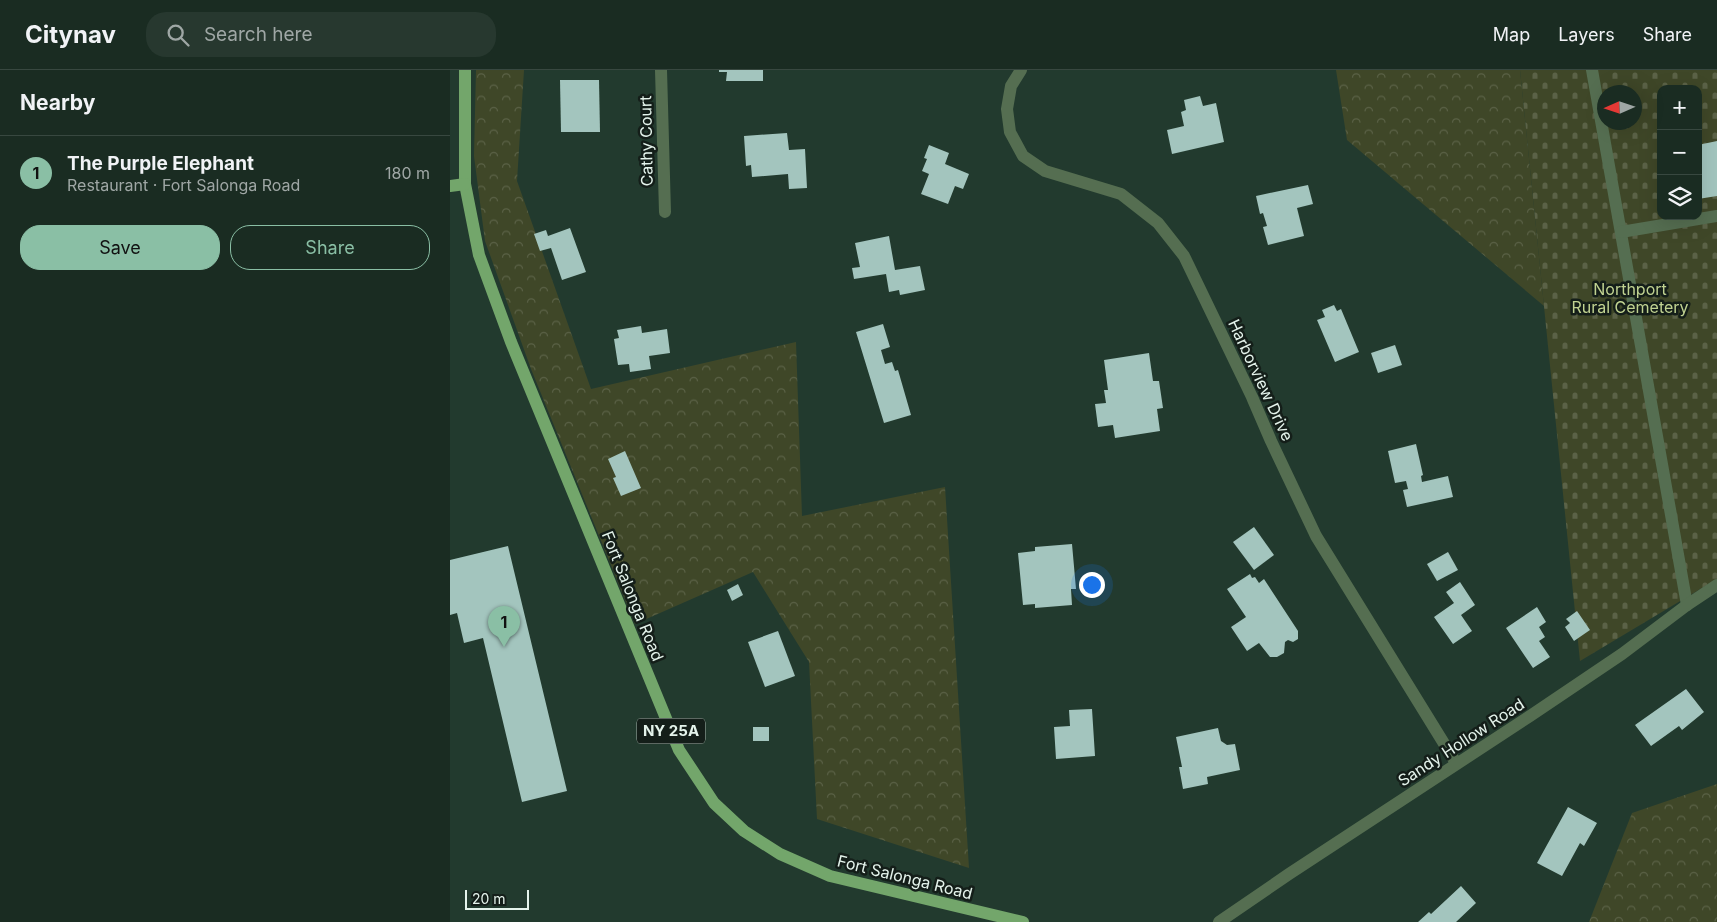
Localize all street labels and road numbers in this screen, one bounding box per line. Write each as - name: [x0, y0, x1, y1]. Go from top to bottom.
- street label: Cathy Court: [635, 95, 657, 187]
- street label: Harborview Drive: [1224, 316, 1298, 444]
- street label: Fort Salonga Road: [598, 528, 668, 664]
- street label: Sandy Hollow Road: [1394, 694, 1528, 790]
- road number: NY 25A: [637, 718, 705, 744]
- street label: Fort Salonga Road: [835, 851, 975, 903]

